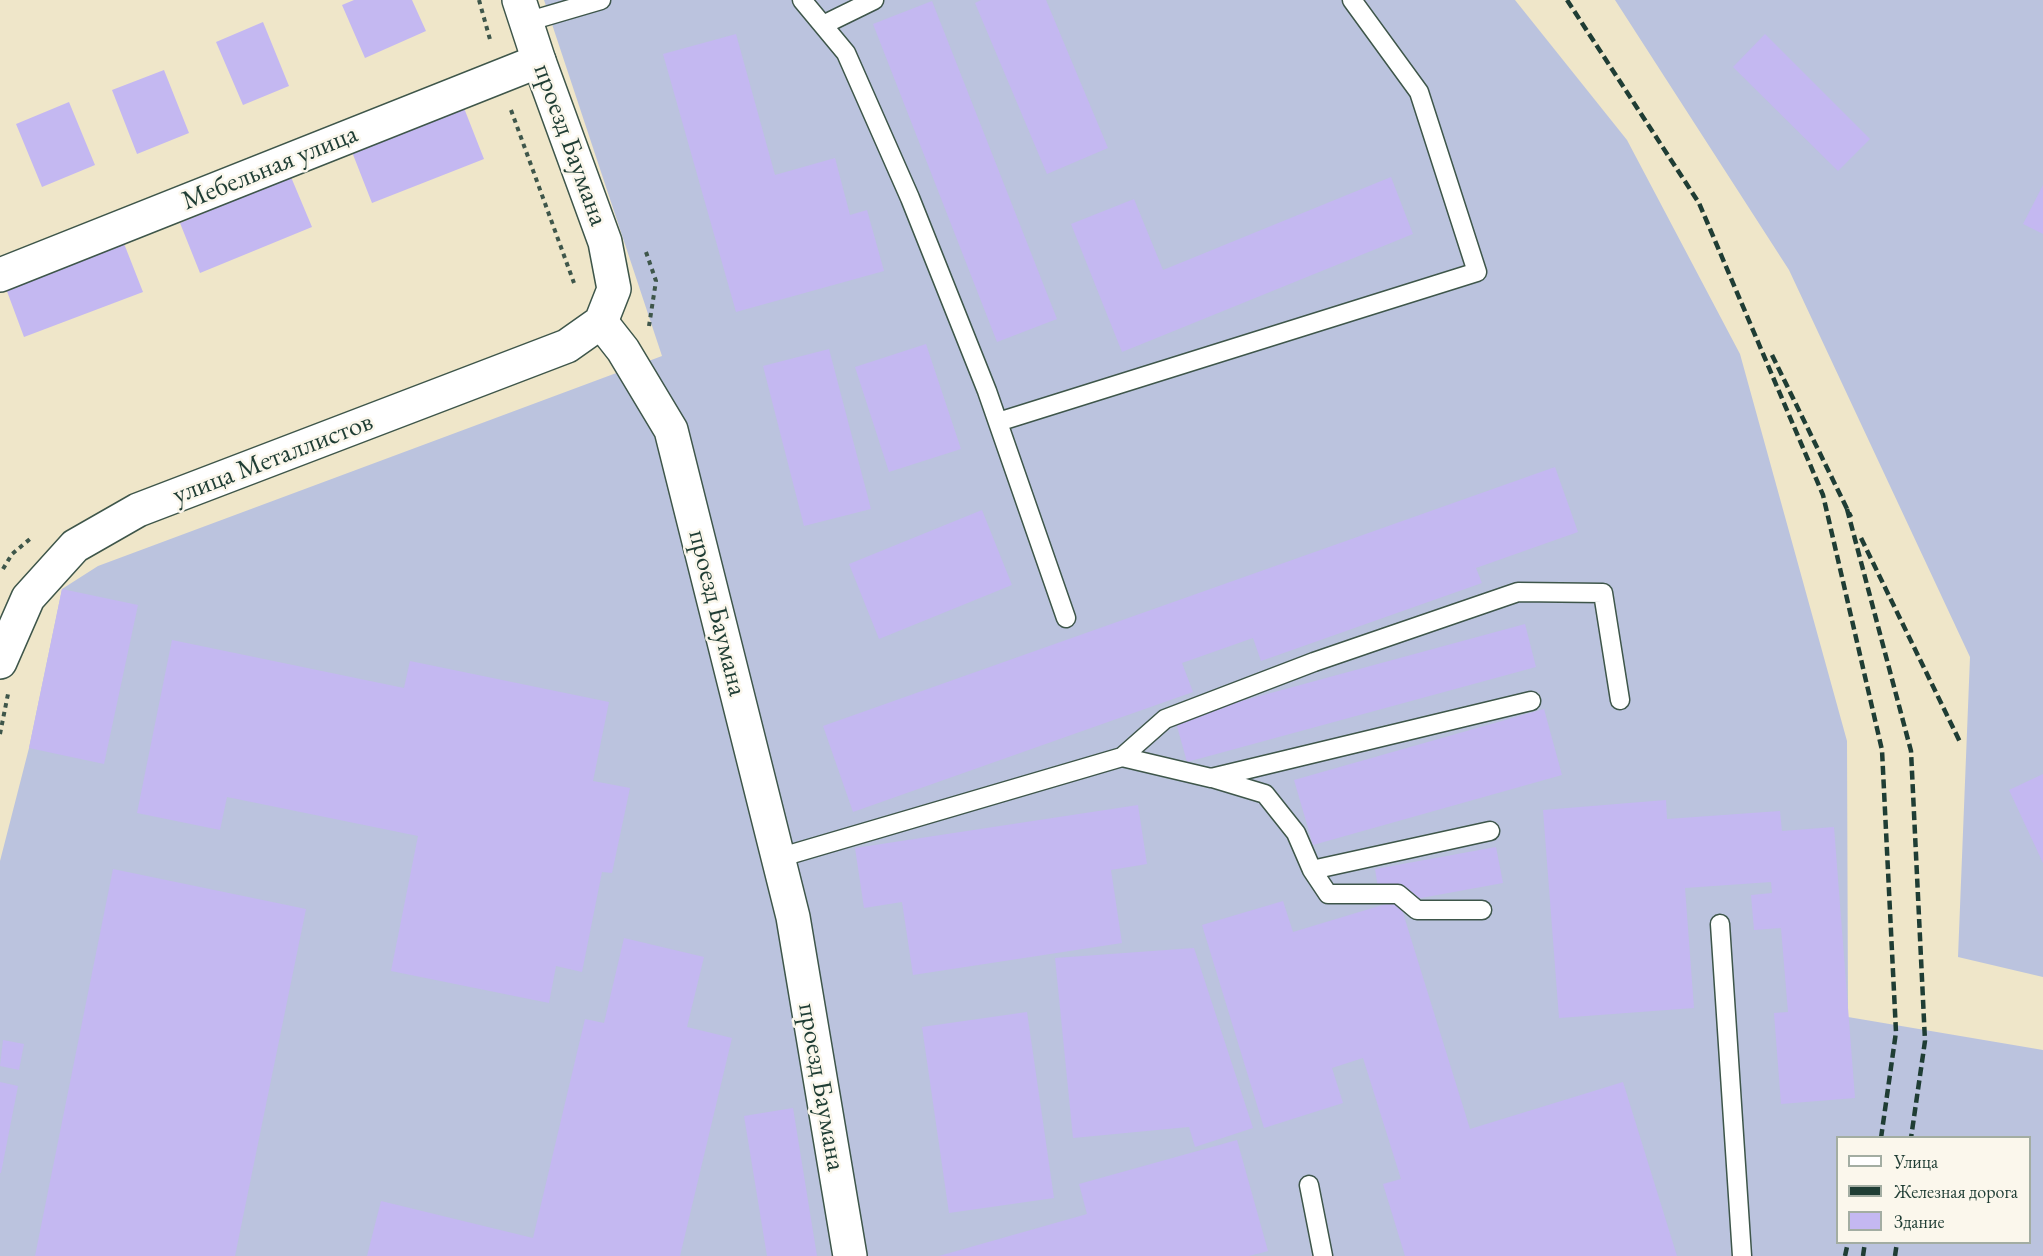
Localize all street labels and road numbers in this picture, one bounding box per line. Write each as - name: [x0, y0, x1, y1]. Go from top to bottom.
- street label: проезд Баумана: [526, 60, 614, 230]
- street label: Мебельная улица: [177, 118, 363, 218]
- street label: улица Металлистов: [168, 406, 378, 512]
- street label: проезд Баумана: [681, 527, 753, 699]
- street label: проезд Баумана: [790, 1001, 852, 1173]

